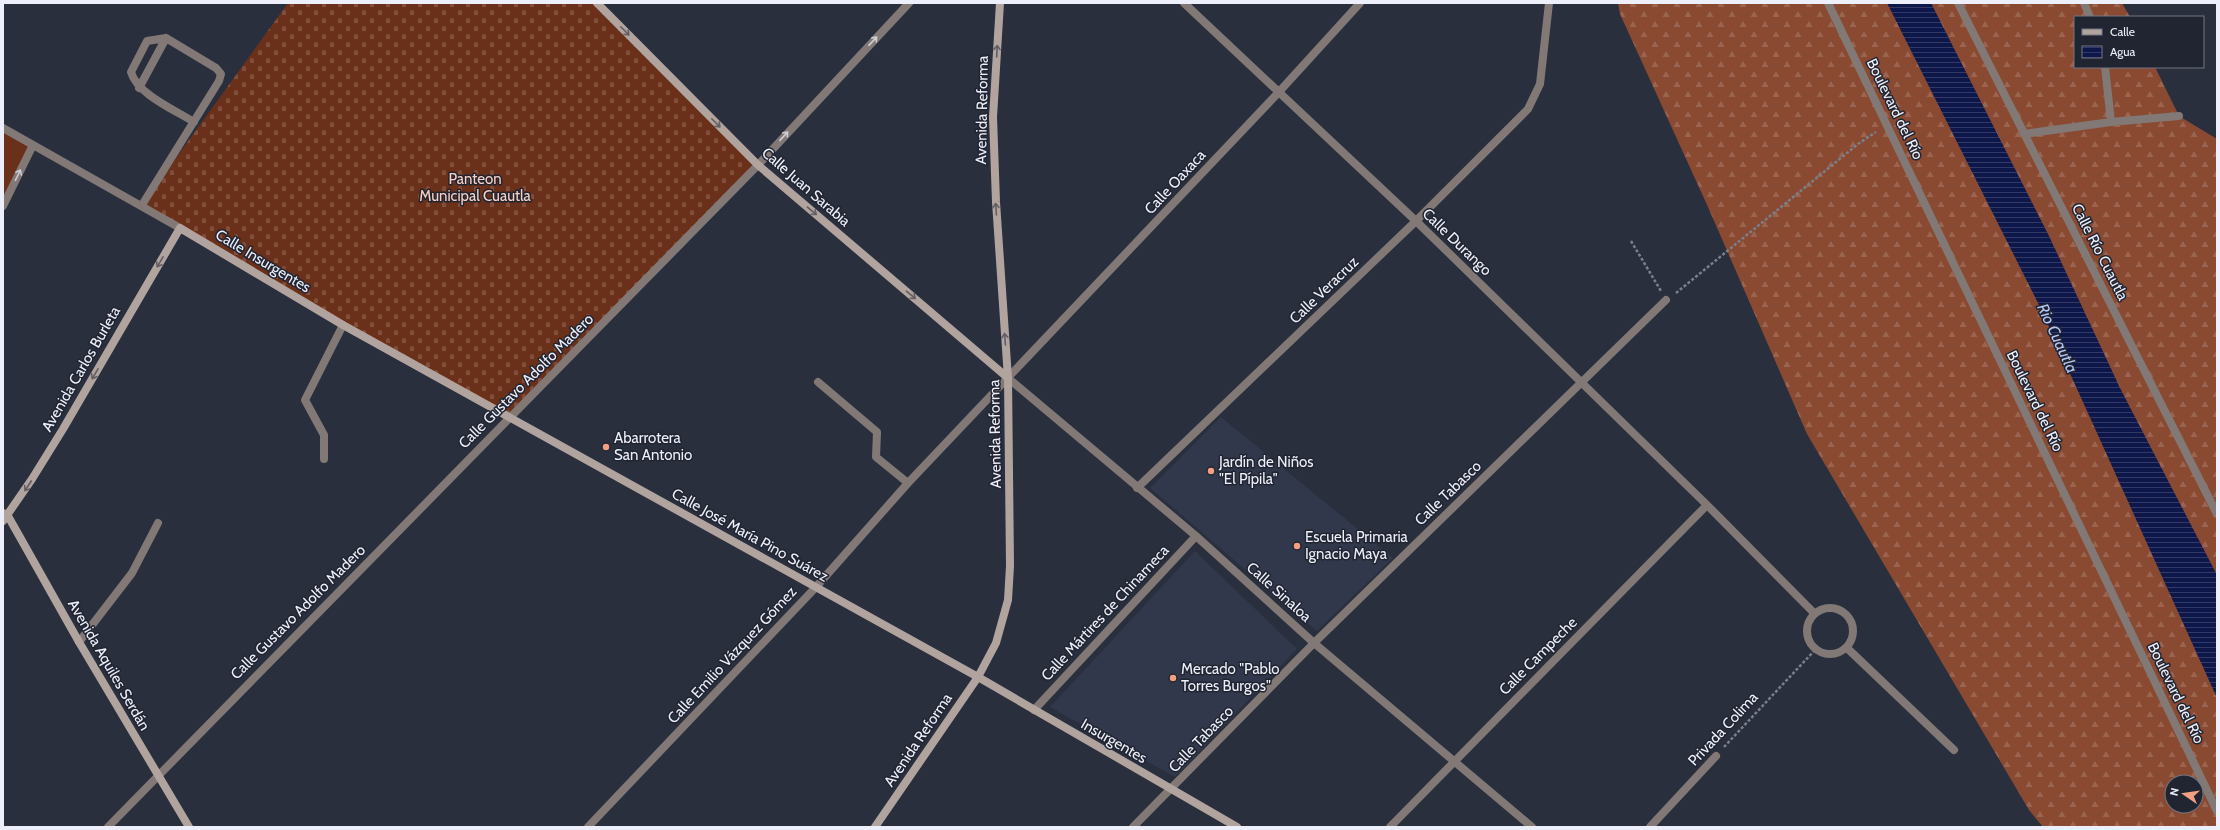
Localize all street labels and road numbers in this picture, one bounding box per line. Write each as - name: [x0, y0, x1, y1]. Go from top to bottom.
- street label: Avenida Reforma: [972, 55, 992, 165]
- street label: Boulevard del Río: [1863, 56, 1927, 162]
- street label: Calle Juan Sarabia: [758, 144, 855, 231]
- street label: Calle Oaxaca: [1141, 146, 1210, 218]
- street label: Calle Río Cuautla: [2068, 201, 2132, 304]
- street label: Calle Durango: [1419, 205, 1495, 279]
- street label: Calle Insurgentes: [212, 226, 314, 296]
- street label: Calle Veracruz: [1286, 253, 1362, 327]
- street label: Avenida Carlos Burleta: [38, 303, 125, 435]
- street label: Calle Gustavo Adolfo Madero: [455, 310, 597, 452]
- street label: Boulevard del Río: [2003, 348, 2067, 454]
- street label: Avenida Reforma: [985, 379, 1005, 489]
- street label: Calle Tabasco: [1411, 457, 1485, 529]
- street label: Calle José María Pino Suárez: [669, 484, 831, 586]
- street label: Calle Gustavo Adolfo Madero: [227, 541, 369, 683]
- street label: Calle Mártires de Chinameca: [1037, 541, 1173, 685]
- street label: Calle Sinaloa: [1243, 558, 1316, 626]
- street label: Calle Emilio Vázquez Gómez: [664, 583, 800, 727]
- street label: Avenida Aquiles Serdán: [64, 596, 154, 734]
- street label: Calle Campeche: [1495, 613, 1581, 699]
- street label: Boulevard del Río: [2144, 640, 2208, 746]
- street label: Privada Colima: [1684, 688, 1762, 770]
- street label: Avenida Reforma: [880, 689, 956, 790]
- street label: Calle Tabasco: [1165, 702, 1237, 776]
- street label: Insurgentes: [1078, 715, 1150, 767]

